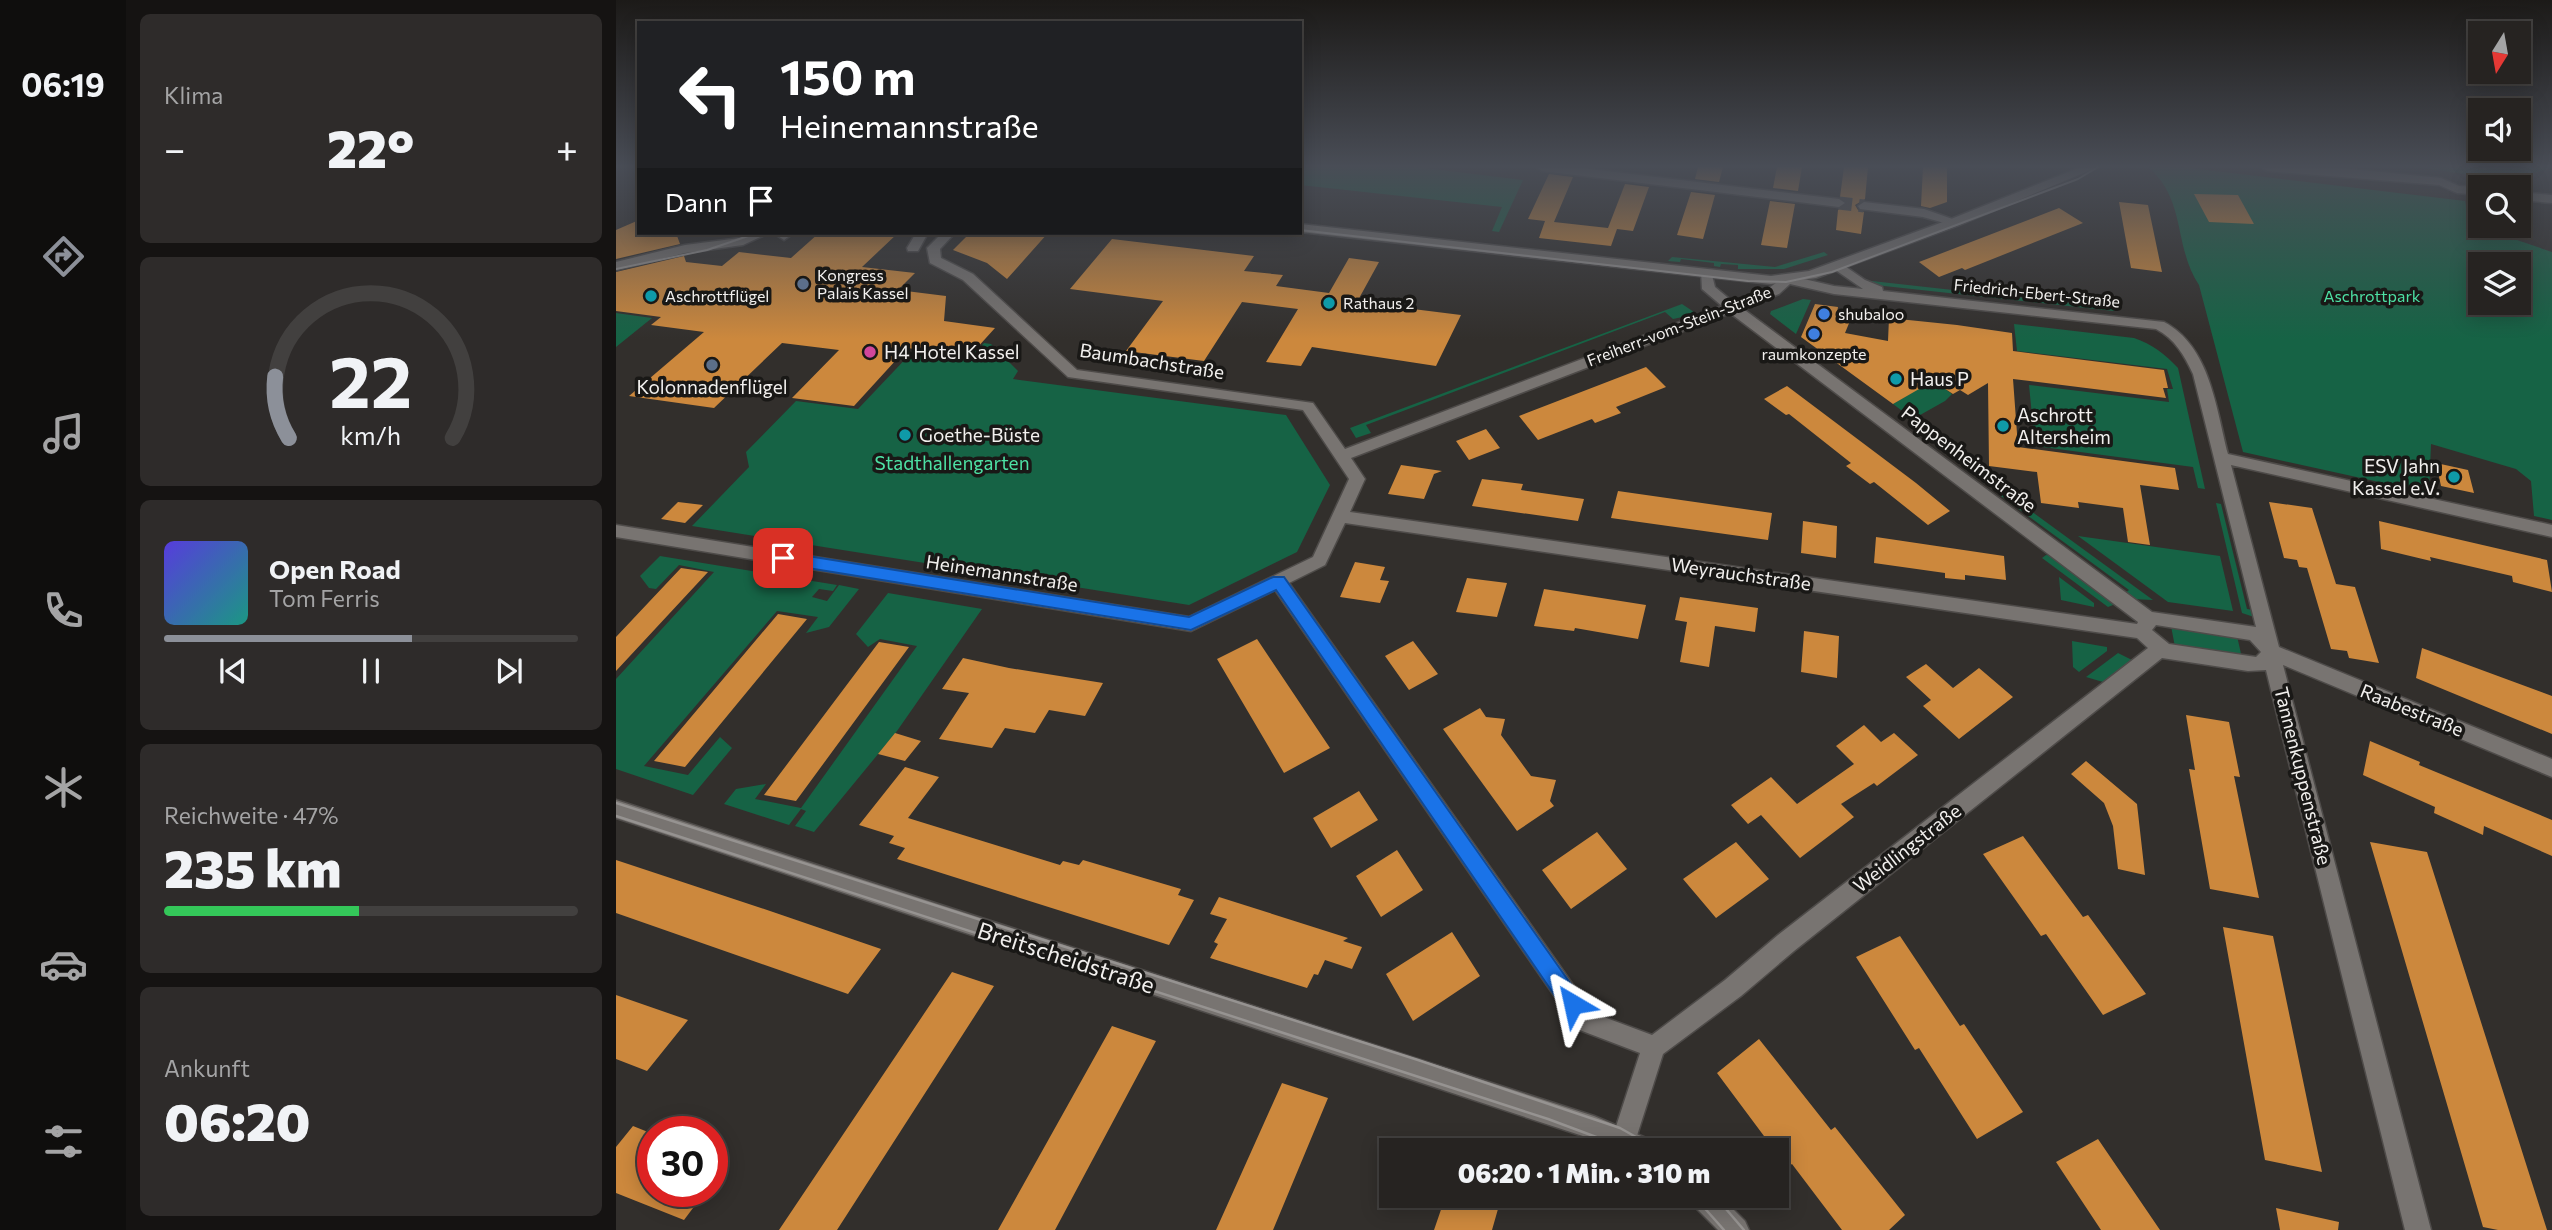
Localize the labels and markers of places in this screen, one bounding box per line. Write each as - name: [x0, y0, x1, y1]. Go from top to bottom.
- place label: Kongress Palais Kassel: [817, 265, 908, 302]
- marker: Kongress Palais Kassel: [795, 276, 811, 292]
- place label: Aschrottflügel: [665, 286, 769, 305]
- marker: Aschrottflügel: [643, 288, 659, 304]
- place label: Rathaus 2: [1343, 293, 1414, 312]
- marker: Rathaus 2: [1321, 295, 1337, 311]
- place label: shubaloo: [1838, 304, 1904, 323]
- marker: shubaloo: [1816, 306, 1832, 322]
- marker: raumkonzepte: [1806, 326, 1822, 342]
- place label: H4 Hotel Kassel: [884, 340, 1020, 363]
- marker: H4 Hotel Kassel: [862, 344, 878, 360]
- place label: raumkonzepte: [1761, 344, 1867, 363]
- marker: Kolonnadenflügel: [704, 357, 720, 373]
- place label: Haus P: [1910, 367, 1969, 390]
- marker: Haus P: [1888, 371, 1904, 387]
- place label: Kolonnadenflügel: [636, 375, 788, 398]
- place label: Aschrott Altersheim: [2017, 403, 2111, 448]
- marker: Aschrott Altersheim: [1995, 418, 2011, 434]
- place label: Goethe-Büste: [919, 423, 1040, 446]
- marker: Goethe-Büste: [897, 427, 913, 443]
- place label: ESV Jahn Kassel e.V.: [2352, 454, 2440, 499]
- marker: ESV Jahn Kassel e.V.: [2446, 469, 2462, 485]
- pin: [753, 528, 813, 588]

